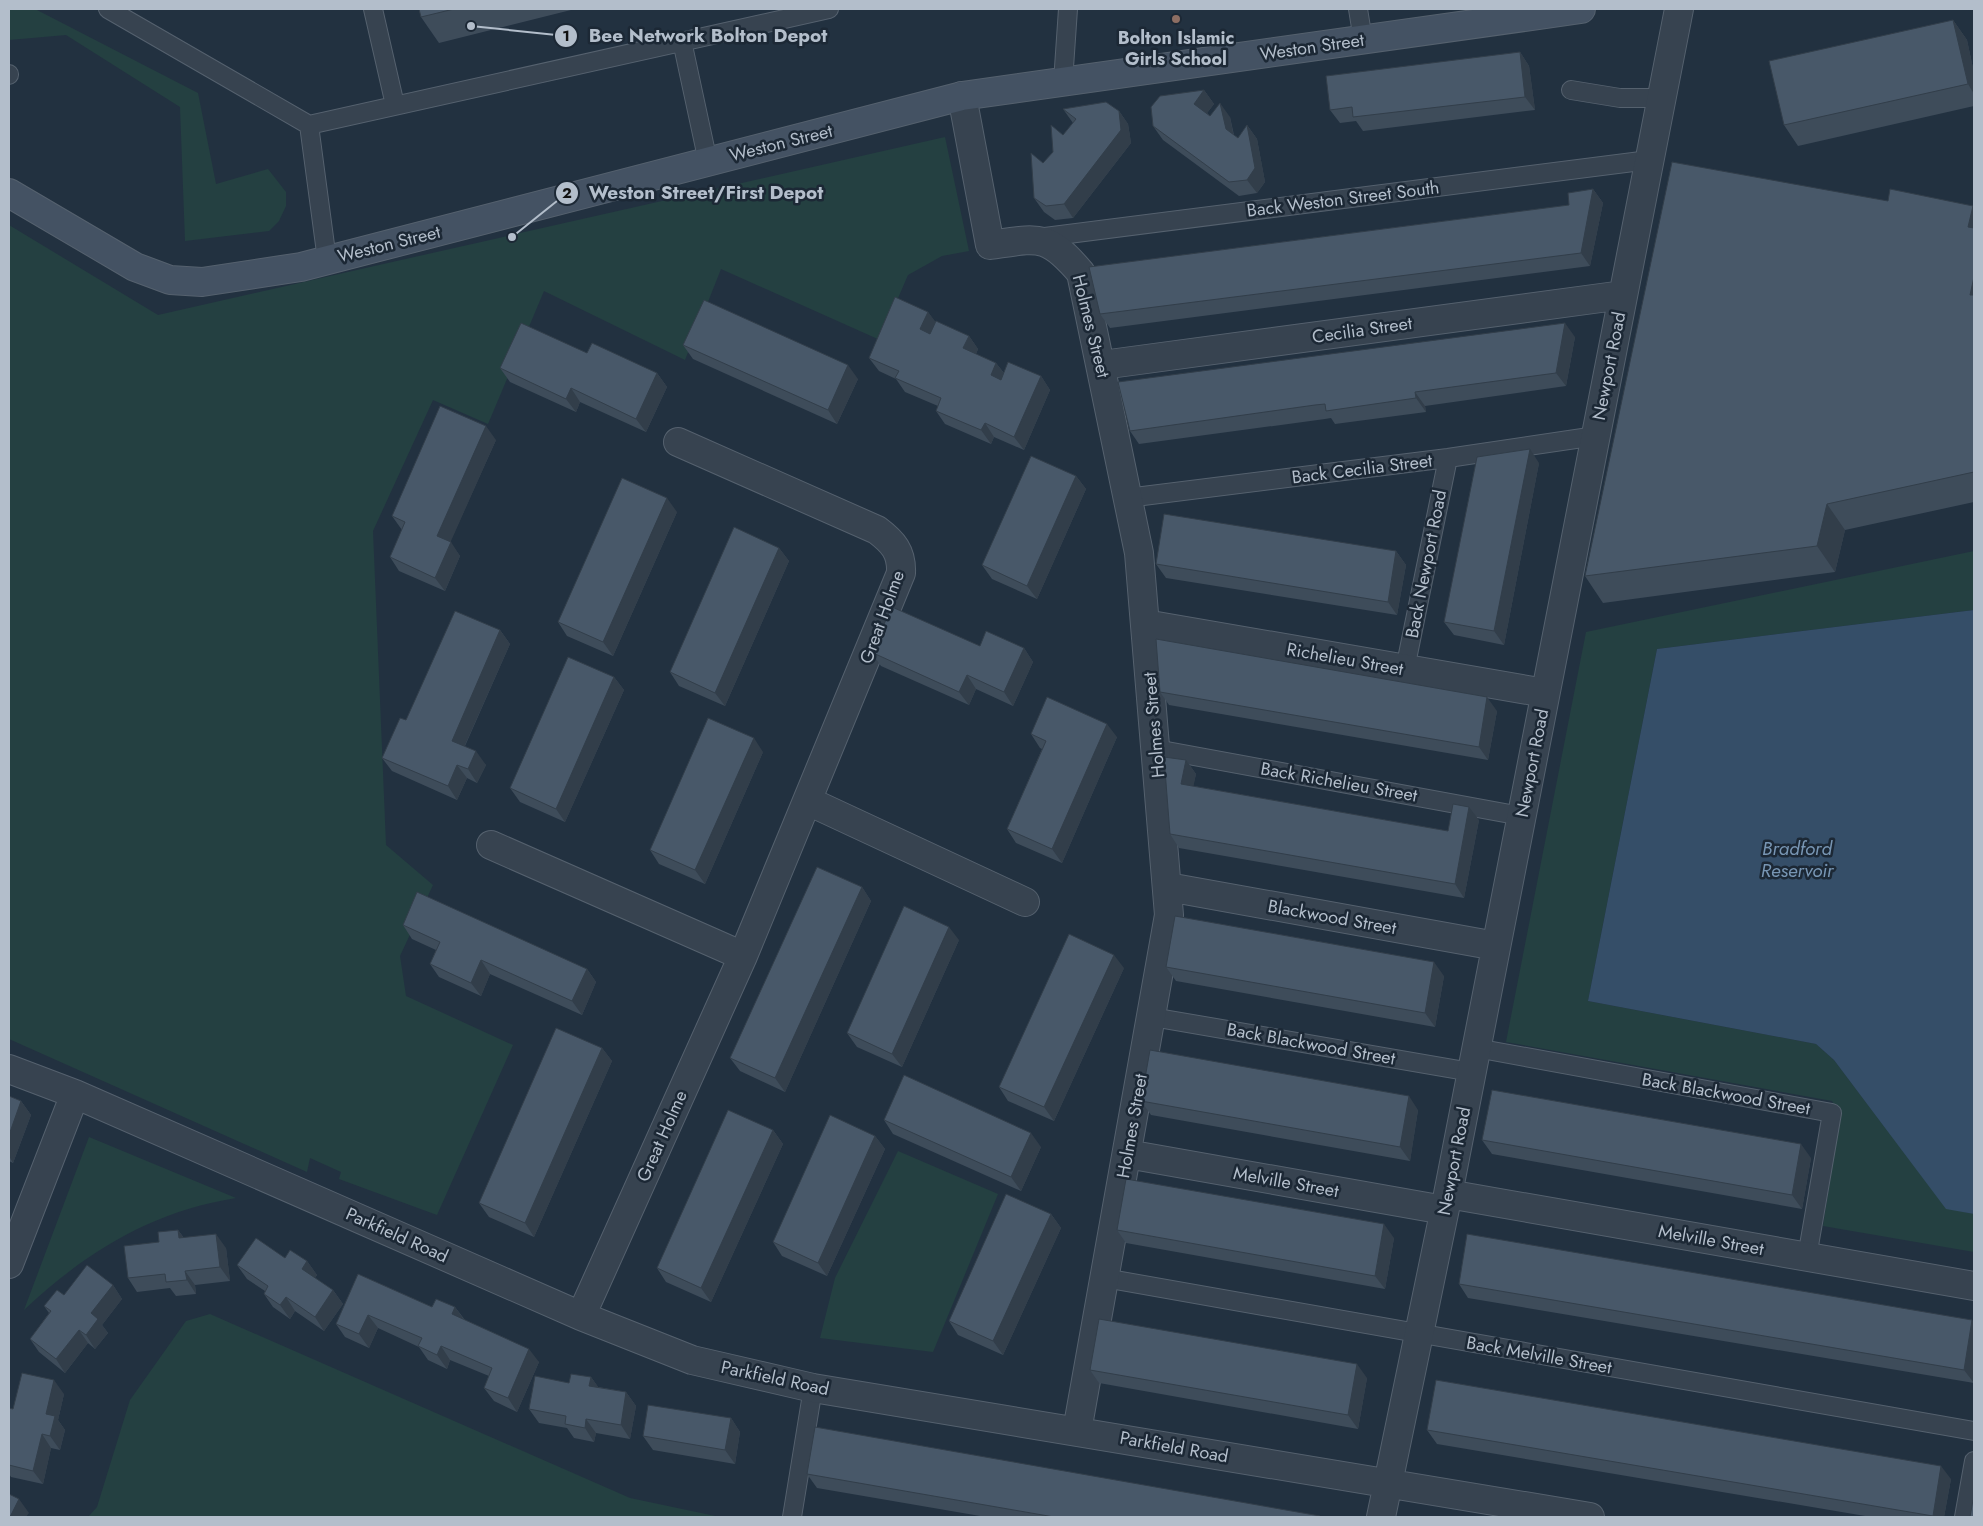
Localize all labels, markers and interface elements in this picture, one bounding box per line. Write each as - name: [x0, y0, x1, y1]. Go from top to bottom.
- marker: Bolton Islamic Girls School: [1170, 13, 1182, 25]
- callout: Bee Network Bolton Depot: [554, 19, 837, 53]
- text: Bee Network Bolton Depot: [589, 22, 827, 49]
- text: 1: [562, 25, 570, 47]
- place label: Bolton Islamic Girls School: [1118, 25, 1234, 72]
- street label: Weston Street: [1258, 27, 1366, 67]
- street label: Weston Street: [727, 118, 836, 168]
- street label: Back Weston Street South: [1245, 174, 1441, 224]
- callout: Weston Street/First Depot: [554, 176, 834, 210]
- text: Weston Street/First Depot: [589, 179, 823, 206]
- text: 2: [562, 182, 572, 204]
- street label: Weston Street: [335, 219, 444, 269]
- street label: Holmes Street: [1066, 272, 1117, 381]
- street label: Cecilia Street: [1310, 310, 1414, 350]
- street label: Newport Road: [1586, 310, 1632, 422]
- street label: Back Cecilia Street: [1290, 447, 1434, 491]
- street label: Back Newport Road: [1399, 488, 1453, 640]
- street label: Great Holme: [853, 567, 911, 667]
- street label: Richelieu Street: [1285, 636, 1406, 682]
- street label: Holmes Street: [1136, 671, 1172, 779]
- street label: Newport Road: [1509, 707, 1555, 819]
- street label: Back Richelieu Street: [1259, 755, 1420, 809]
- water label: Bradford Reservoir: [1761, 835, 1835, 884]
- street label: Blackwood Street: [1266, 893, 1399, 941]
- street label: Back Blackwood Street: [1225, 1016, 1398, 1072]
- street label: Back Blackwood Street: [1640, 1066, 1813, 1122]
- street label: Holmes Street: [1110, 1071, 1154, 1180]
- street label: Great Holme: [630, 1086, 694, 1186]
- street label: Newport Road: [1431, 1105, 1477, 1217]
- street label: Melville Street: [1231, 1160, 1341, 1204]
- street label: Parkfield Road: [342, 1201, 452, 1269]
- street label: Melville Street: [1656, 1218, 1766, 1262]
- street label: Back Melville Street: [1464, 1329, 1614, 1381]
- street label: Parkfield Road: [719, 1354, 831, 1402]
- street label: Parkfield Road: [1118, 1425, 1230, 1469]

